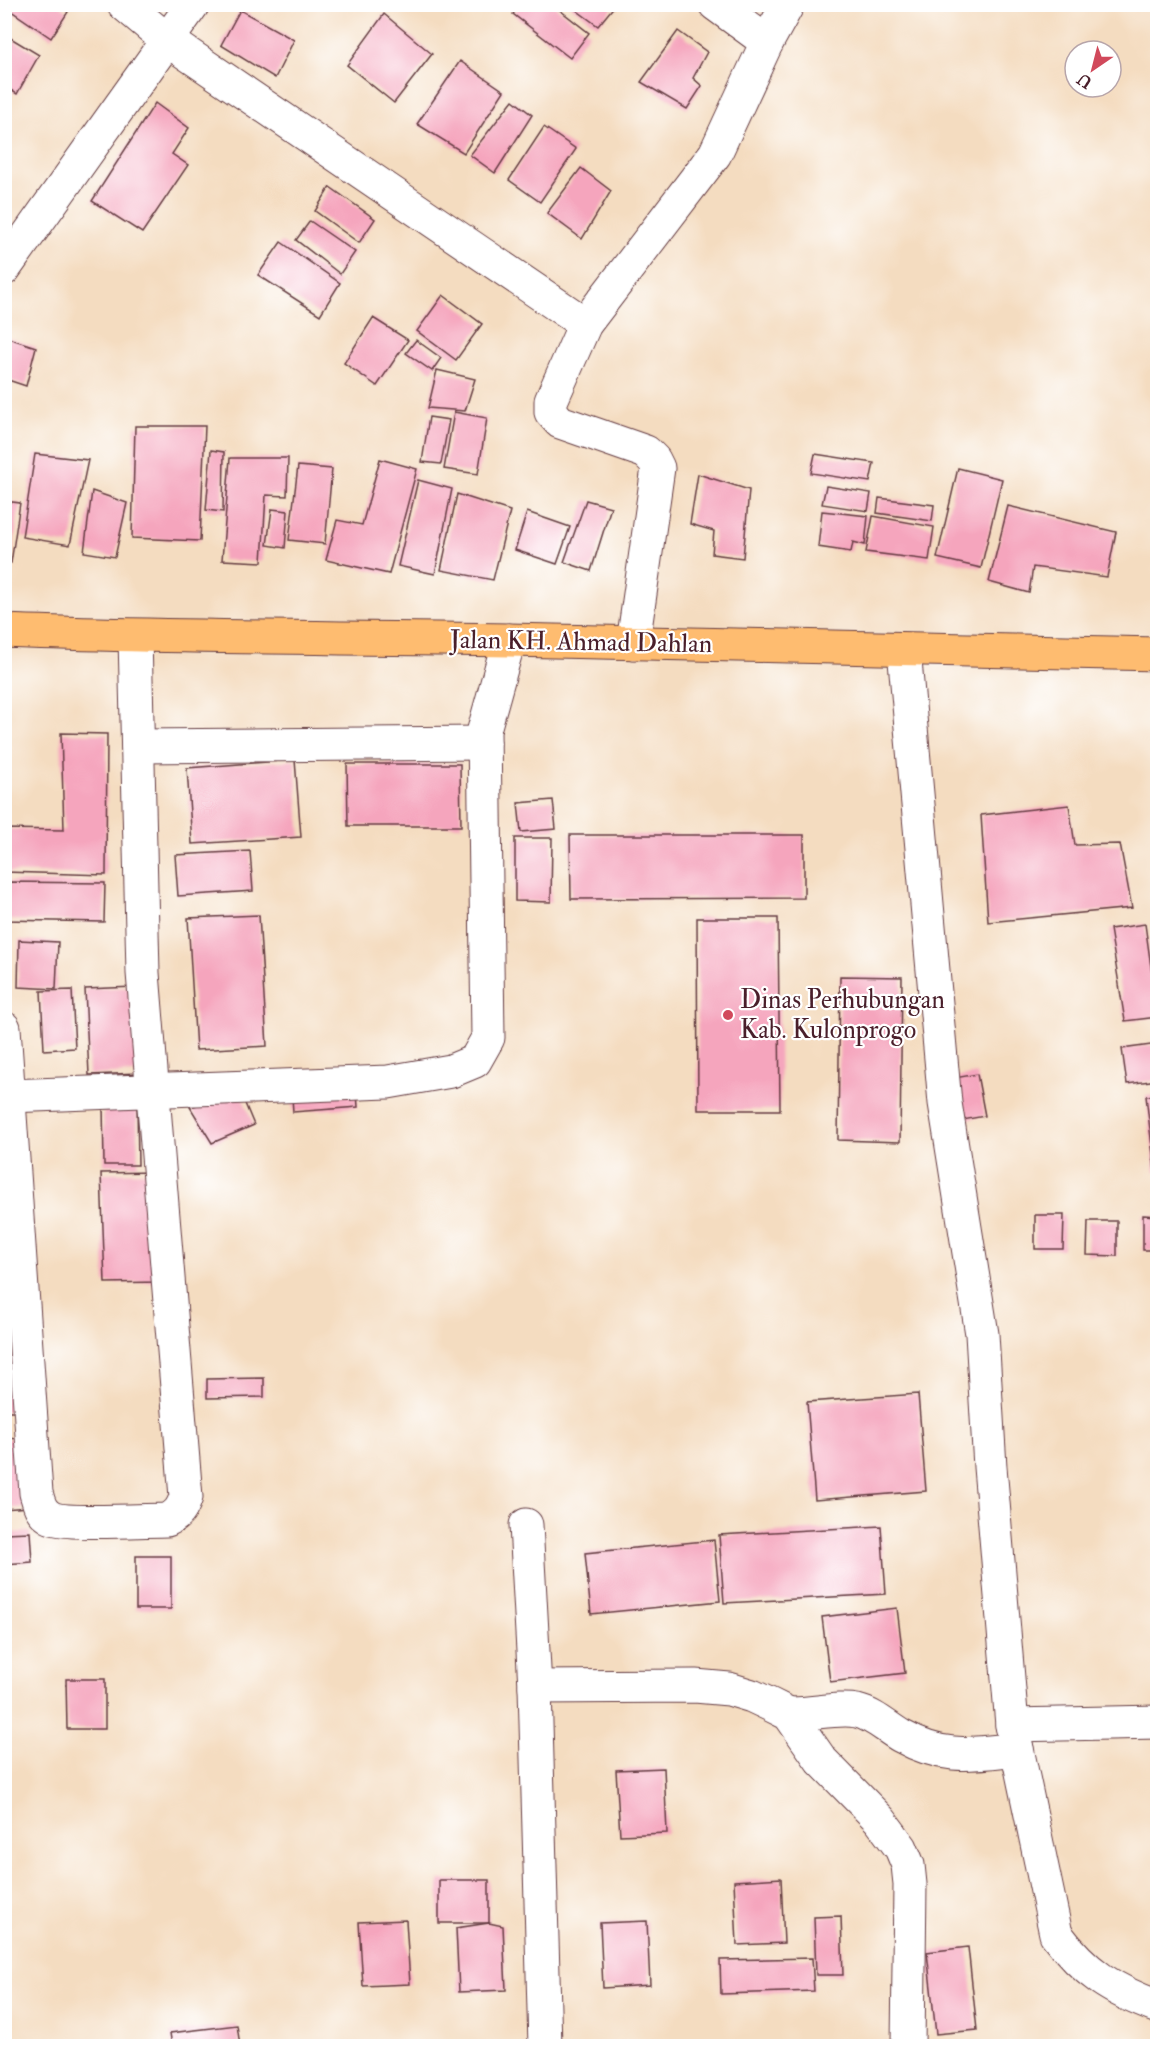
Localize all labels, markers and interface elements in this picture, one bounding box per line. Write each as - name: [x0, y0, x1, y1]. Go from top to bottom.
- north arrow: [1063, 39, 1123, 99]
- text: U: [1073, 68, 1096, 93]
- street label: Jalan KH. Ahmad Dahlan: [449, 624, 712, 660]
- place label: Dinas Perhubungan Kab. Kulonprogo: [740, 984, 945, 1047]
- marker: Dinas Perhubungan Kab. Kulonprogo: [721, 1008, 735, 1022]

